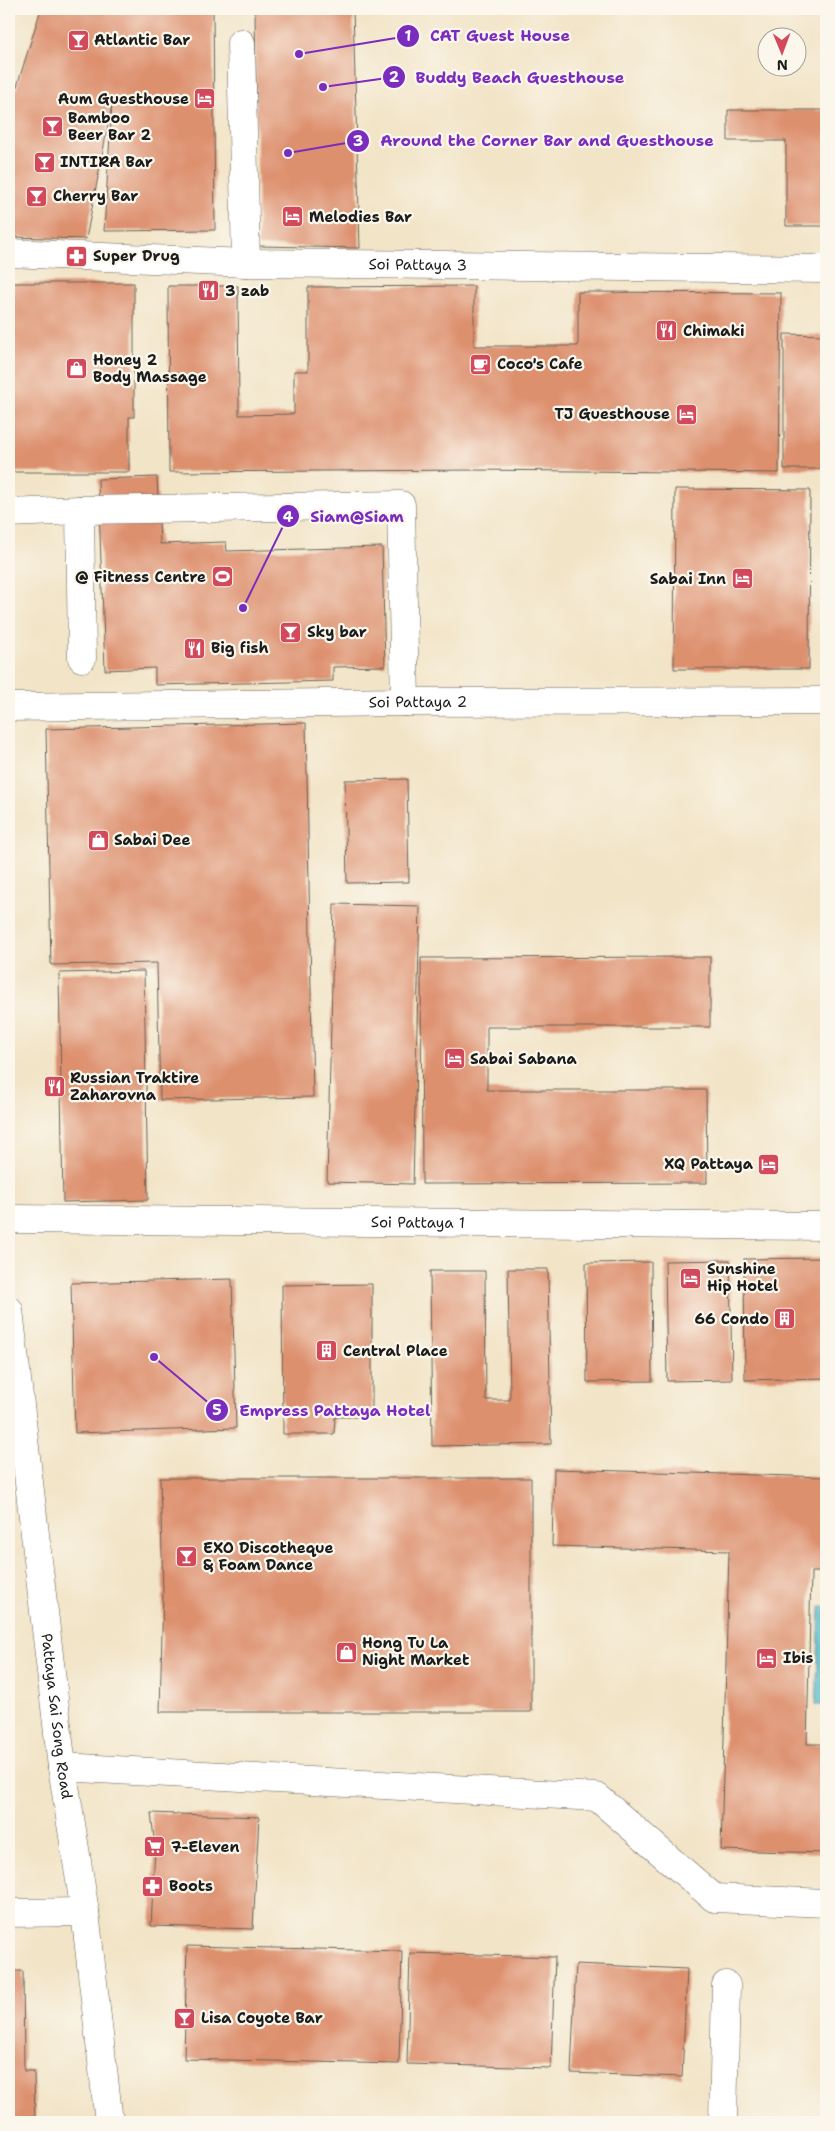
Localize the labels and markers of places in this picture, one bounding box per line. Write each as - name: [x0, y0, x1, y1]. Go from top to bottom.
- callout: CAT Guest House: [395, 20, 580, 51]
- bar icon: Atlantic Bar: [66, 28, 90, 52]
- place label: Atlantic Bar: [94, 30, 190, 50]
- callout: Buddy Beach Guesthouse: [381, 62, 635, 93]
- hotel icon: Aum Guesthouse: [193, 87, 217, 111]
- place label: Aum Guesthouse: [58, 89, 189, 109]
- place label: Bamboo Beer Bar 2: [68, 108, 152, 145]
- bar icon: Bamboo Beer Bar 2: [40, 115, 64, 139]
- callout: Around the Corner Bar and Guesthouse: [345, 125, 724, 156]
- bar icon: INTIRA Bar: [32, 150, 56, 174]
- place label: INTIRA Bar: [60, 152, 153, 172]
- bar icon: Cherry Bar: [25, 184, 49, 208]
- place label: Cherry Bar: [53, 186, 138, 206]
- hotel icon: Melodies Bar: [281, 205, 305, 229]
- place label: Melodies Bar: [309, 207, 412, 227]
- pharmacy icon: Super Drug: [65, 244, 89, 268]
- place label: Super Drug: [93, 246, 180, 266]
- restaurant icon: 3 zab: [197, 279, 221, 303]
- place label: 3 zab: [225, 281, 269, 301]
- restaurant icon: Chimaki: [655, 319, 679, 343]
- place label: Chimaki: [683, 321, 745, 341]
- place label: Honey 2 Body Massage: [93, 350, 207, 387]
- cafe icon: Coco's Cafe: [469, 352, 493, 376]
- place label: Coco's Cafe: [497, 354, 583, 374]
- shop icon: Honey 2 Body Massage: [65, 357, 89, 381]
- hotel icon: TJ Guesthouse: [674, 402, 698, 426]
- place label: TJ Guesthouse: [554, 404, 670, 424]
- callout: Siam@Siam: [275, 501, 414, 532]
- sports icon: @ Fitness Centre: [210, 565, 234, 589]
- place label: @ Fitness Centre: [75, 567, 206, 587]
- hotel icon: Sabai Inn: [730, 567, 754, 591]
- place label: Sabai Inn: [650, 569, 726, 589]
- bar icon: Sky bar: [279, 620, 303, 644]
- place label: Sky bar: [307, 622, 367, 642]
- restaurant icon: Big fish: [183, 636, 207, 660]
- place label: Big fish: [211, 638, 268, 658]
- shop icon: Sabai Dee: [86, 828, 110, 852]
- place label: Sabai Dee: [114, 830, 190, 850]
- hotel icon: Sabai Sabana: [442, 1047, 466, 1071]
- place label: Sabai Sabana: [470, 1049, 577, 1069]
- place label: Russian Traktire Zaharovna: [70, 1068, 199, 1105]
- restaurant icon: Russian Traktire Zaharovna: [42, 1075, 66, 1099]
- hotel icon: XQ Pattaya: [757, 1152, 781, 1176]
- place label: XQ Pattaya: [664, 1154, 754, 1174]
- place label: Sunshine Hip Hotel: [707, 1259, 778, 1296]
- hotel icon: Sunshine Hip Hotel: [679, 1266, 703, 1290]
- building icon: 66 Condo: [773, 1307, 797, 1331]
- place label: 66 Condo: [694, 1309, 769, 1329]
- building icon: Central Place: [315, 1339, 339, 1363]
- place label: Central Place: [343, 1341, 448, 1361]
- callout: Empress Pattaya Hotel: [205, 1394, 441, 1425]
- place label: EXO Discotheque & Foam Dance: [203, 1538, 333, 1575]
- bar icon: EXO Discotheque & Foam Dance: [175, 1545, 199, 1569]
- place label: Hong Tu La Night Market: [362, 1633, 469, 1670]
- shop icon: Hong Tu La Night Market: [334, 1640, 358, 1664]
- hotel icon: Ibis: [755, 1646, 779, 1670]
- place label: Ibis: [783, 1648, 813, 1668]
- supermarket icon: 7-Eleven: [143, 1835, 167, 1859]
- place label: 7-Eleven: [171, 1837, 240, 1857]
- pharmacy icon: Boots: [141, 1874, 165, 1898]
- place label: Boots: [169, 1876, 213, 1896]
- bar icon: Lisa Coyote Bar: [173, 2006, 197, 2030]
- place label: Lisa Coyote Bar: [201, 2008, 323, 2028]

